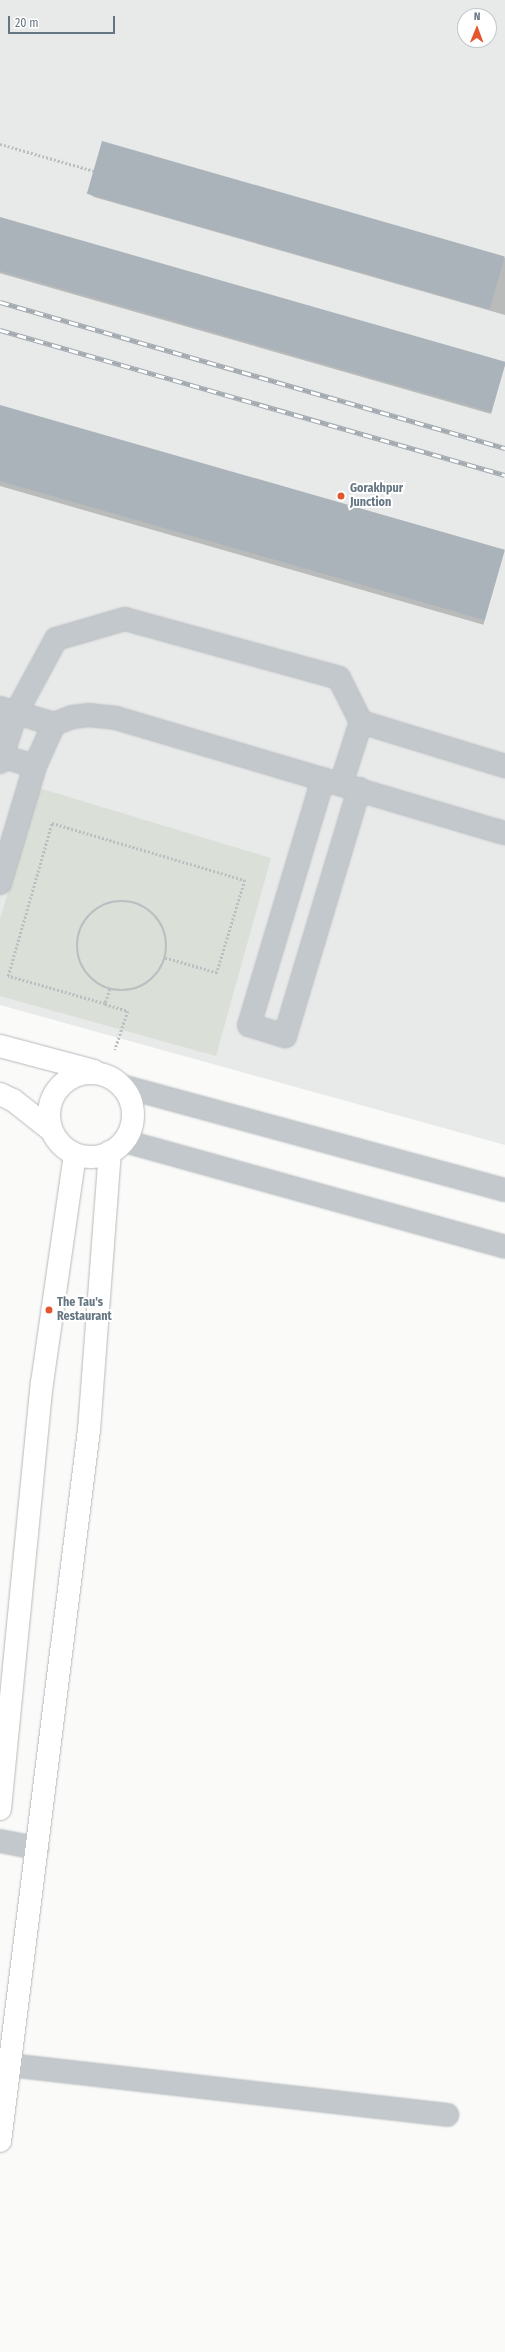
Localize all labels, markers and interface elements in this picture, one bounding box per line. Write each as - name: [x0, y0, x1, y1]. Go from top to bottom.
- scale bar: [10, 8, 117, 34]
- north arrow: [457, 8, 497, 48]
- text: N: [474, 10, 481, 23]
- text: 20 m: [15, 16, 39, 30]
- place label: Gorakhpur Junction: [350, 482, 403, 510]
- marker: Gorakhpur Junction: [335, 490, 347, 502]
- place label: The Tau's Restaurant: [57, 1296, 112, 1324]
- marker: The Tau's Restaurant: [44, 1305, 54, 1315]

